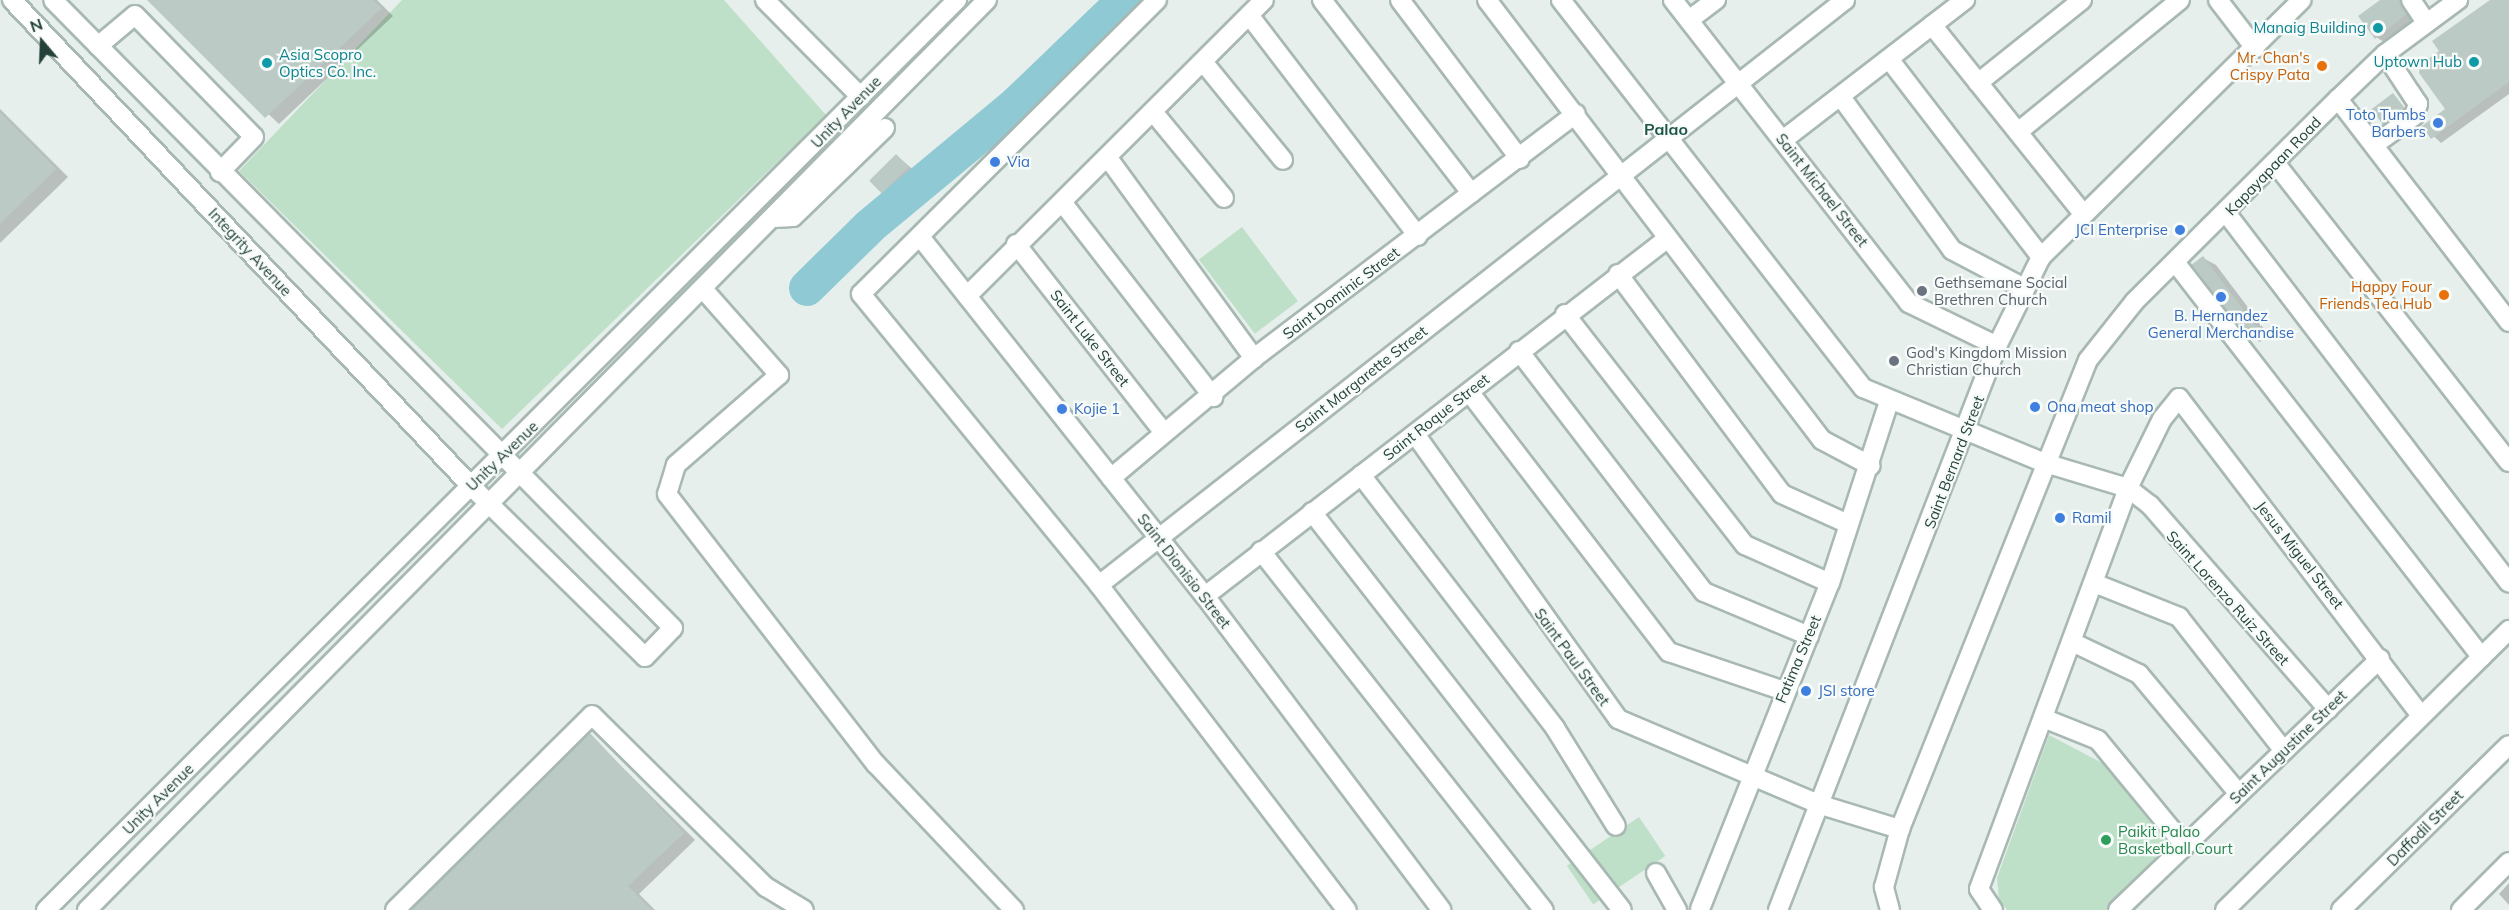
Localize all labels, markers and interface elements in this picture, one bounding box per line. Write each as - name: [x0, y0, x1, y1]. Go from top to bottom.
- north arrow: [12, 12, 72, 72]
- text: N: [27, 14, 45, 36]
- place label: Manaig Building: [2253, 19, 2366, 37]
- marker: Manaig Building: [2371, 21, 2385, 35]
- place label: Asia Scopro Optics Co. Inc.: [279, 45, 376, 80]
- place label: Mr. Chan's Crispy Pata: [2230, 48, 2310, 83]
- place label: Uptown Hub: [2374, 53, 2462, 71]
- marker: Uptown Hub: [2467, 55, 2481, 69]
- marker: Asia Scopro Optics Co. Inc.: [260, 56, 274, 70]
- marker: Mr. Chan's Crispy Pata: [2315, 59, 2329, 73]
- street label: Unity Avenue: [807, 72, 885, 152]
- place label: Toto Tumbs Barbers: [2346, 105, 2426, 140]
- street label: Kapayapaan Road: [2221, 113, 2325, 219]
- marker: Toto Tumbs Barbers: [2431, 116, 2445, 130]
- district label: Palao: [1644, 119, 1688, 139]
- street label: Saint Michael Street: [1772, 130, 1872, 250]
- place label: Via: [1007, 153, 1030, 171]
- marker: Via: [988, 155, 1002, 169]
- street label: Integrity Avenue: [205, 204, 295, 300]
- place label: JCI Enterprise: [2075, 221, 2168, 239]
- marker: JCI Enterprise: [2173, 223, 2187, 237]
- street label: Saint Dominic Street: [1279, 243, 1403, 343]
- place label: Gethsemane Social Brethren Church: [1934, 273, 2067, 308]
- place label: Happy Four Friends Tea Hub: [2319, 277, 2432, 312]
- marker: Gethsemane Social Brethren Church: [1915, 284, 1929, 298]
- street label: Saint Luke Street: [1047, 286, 1133, 390]
- marker: Happy Four Friends Tea Hub: [2437, 288, 2451, 302]
- marker: B. Hernandez General Merchandise: [2214, 290, 2228, 304]
- place label: B. Hernandez General Merchandise: [2148, 306, 2294, 341]
- street label: Saint Margarette Street: [1291, 322, 1431, 436]
- place label: God's Kingdom Mission Christian Church: [1906, 343, 2067, 378]
- marker: God's Kingdom Mission Christian Church: [1887, 354, 1901, 368]
- street label: Saint Roque Street: [1379, 370, 1493, 464]
- street label: Saint Bernard Street: [1920, 393, 1988, 531]
- place label: Ona meat shop: [2047, 398, 2154, 416]
- place label: Kojie 1: [1074, 400, 1120, 418]
- marker: Ona meat shop: [2028, 400, 2042, 414]
- marker: Kojie 1: [1055, 402, 1069, 416]
- street label: Unity Avenue: [462, 417, 542, 495]
- street label: Jesus Miguel Street: [2252, 498, 2348, 612]
- place label: Ramil: [2072, 509, 2112, 527]
- street label: Saint Dionisio Street: [1134, 510, 1234, 632]
- marker: Ramil: [2053, 511, 2067, 525]
- street label: Saint Lorenzo Ruiz Street: [2163, 527, 2293, 669]
- street label: Saint Paul Street: [1531, 605, 1613, 709]
- street label: Fatima Street: [1771, 612, 1825, 706]
- place label: JSI store: [1818, 682, 1875, 700]
- marker: JSI store: [1799, 684, 1813, 698]
- street label: Saint Augustine Street: [2226, 686, 2350, 808]
- street label: Unity Avenue: [119, 760, 197, 838]
- street label: Daffodil Street: [2383, 786, 2467, 870]
- place label: Paikit Palao Basketball Court: [2118, 822, 2233, 857]
- marker: Paikit Palao Basketball Court: [2099, 833, 2113, 847]

